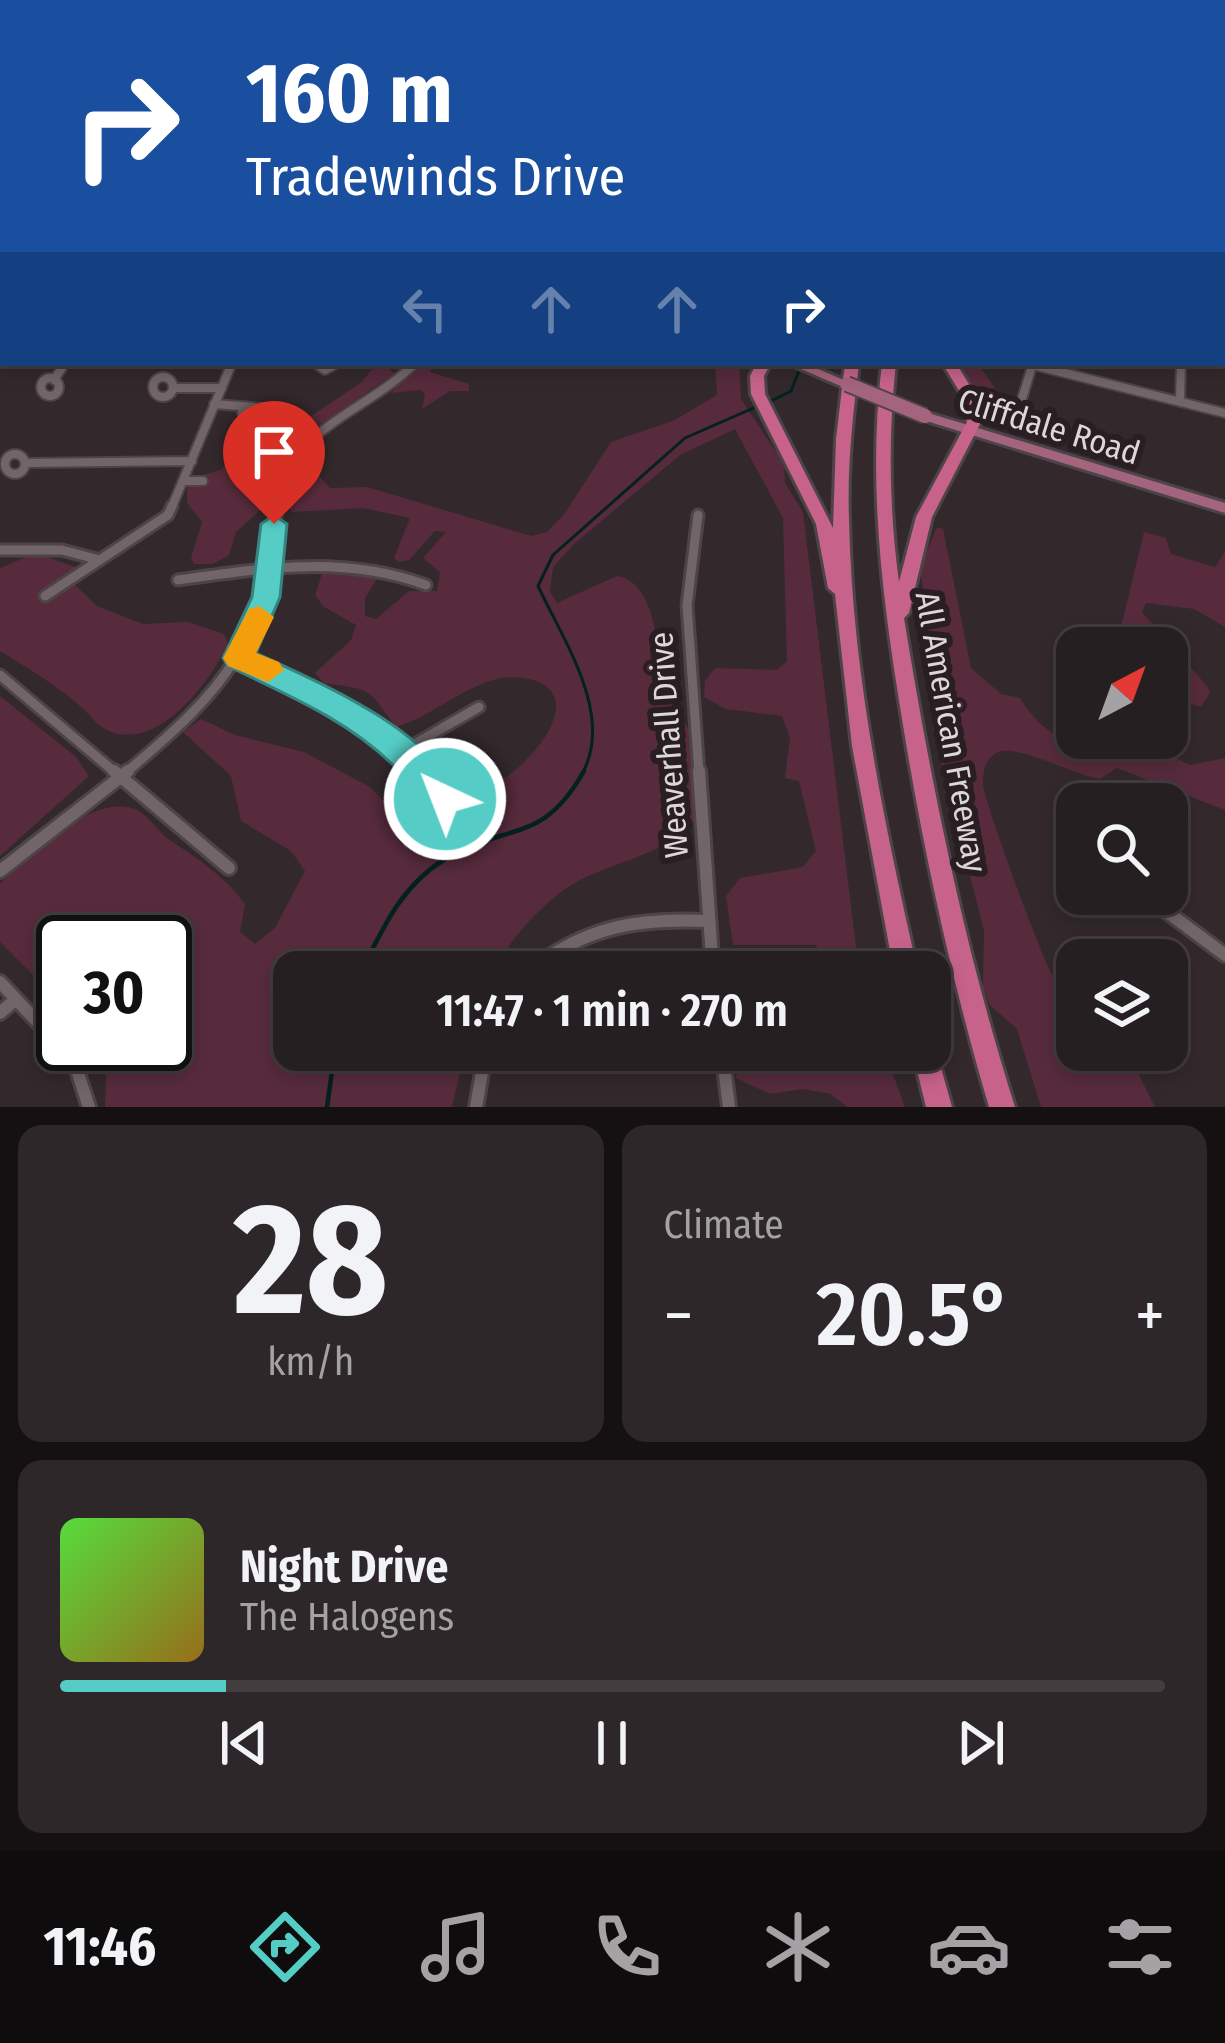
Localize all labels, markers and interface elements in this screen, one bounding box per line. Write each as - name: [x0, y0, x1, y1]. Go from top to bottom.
- text: 160 m: [246, 43, 453, 144]
- icon: right: [48, 48, 204, 204]
- text: Tradewinds Drive: [246, 145, 625, 209]
- icon: left: [392, 276, 458, 342]
- icon: ahead: [518, 276, 584, 342]
- icon: ahead: [644, 276, 710, 342]
- icon: right: [770, 276, 836, 342]
- street label: Cliffdale Road: [953, 380, 1145, 474]
- pin: [223, 401, 325, 524]
- icon: arrive: [241, 419, 307, 485]
- street label: All American Freeway: [907, 588, 995, 876]
- north arrow: [1056, 627, 1188, 759]
- map controls: [1056, 627, 1188, 1071]
- street label: Weaverhall Drive: [641, 631, 697, 859]
- position arrow: [382, 736, 508, 862]
- button: search: [1056, 783, 1188, 915]
- speed limit sign: 30: [36, 915, 192, 1071]
- button: layers: [1056, 939, 1188, 1071]
- text: 11:47 · 1 min · 270 m: [436, 984, 788, 1038]
- text: 28: [233, 1167, 388, 1354]
- text: Climate: [664, 1202, 784, 1248]
- text: 20.5°: [816, 1261, 1012, 1369]
- text: −: [664, 1276, 693, 1355]
- text: +: [1135, 1276, 1165, 1355]
- text: km/h: [267, 1339, 354, 1385]
- text: Night Drive: [240, 1540, 448, 1594]
- text: The Halogens: [240, 1594, 454, 1640]
- icon: previous: [211, 1710, 277, 1776]
- icon: pause: [579, 1710, 645, 1776]
- icon: next: [948, 1710, 1014, 1776]
- icon: directions: [243, 1905, 327, 1989]
- icon: music: [414, 1905, 498, 1989]
- icon: phone: [585, 1905, 669, 1989]
- icon: climate: [756, 1905, 840, 1989]
- icon: car: [927, 1905, 1011, 1989]
- icon: filters: [1098, 1905, 1182, 1989]
- text: 11:46: [43, 1915, 156, 1979]

